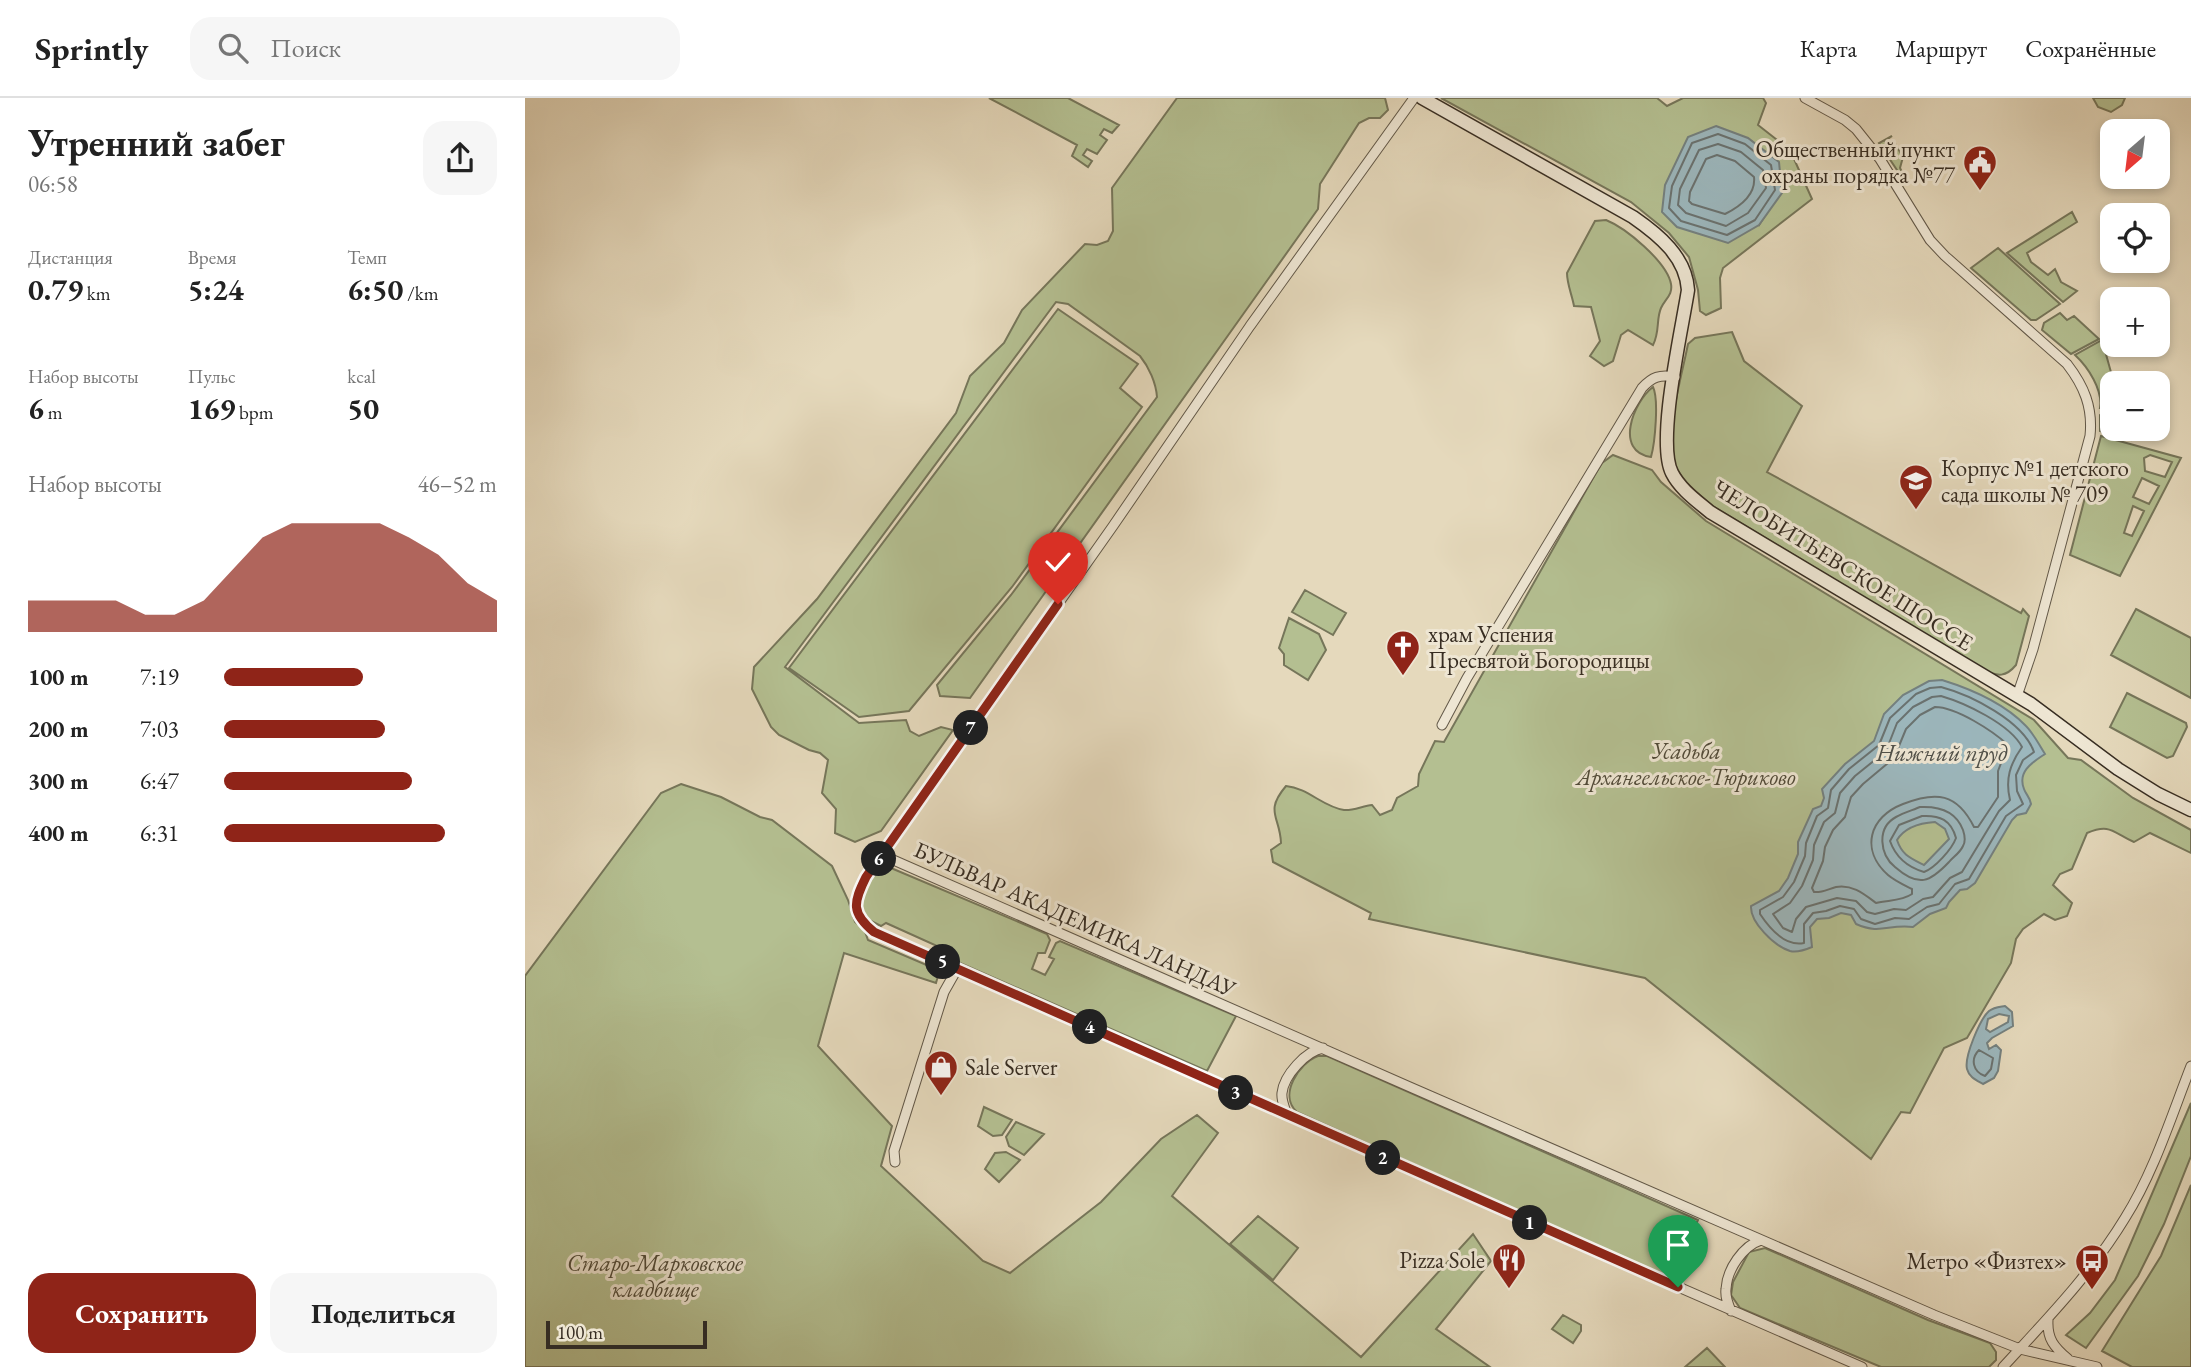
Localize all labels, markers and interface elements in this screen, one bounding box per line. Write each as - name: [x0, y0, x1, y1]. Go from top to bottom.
- search box: [190, 17, 680, 80]
- text: Sprintly: [35, 27, 148, 70]
- icon: search: [214, 29, 252, 67]
- text: Поиск: [270, 31, 341, 65]
- text: Карта: [1800, 33, 1857, 64]
- text: Маршрут: [1895, 33, 1987, 64]
- text: Сохранённые: [2025, 33, 2156, 64]
- text: Утренний забег: [28, 118, 285, 167]
- north arrow: [2100, 119, 2170, 189]
- map controls: [2100, 119, 2170, 441]
- button: share: [423, 121, 497, 195]
- place label: Общественный пункт охраны порядка №77: [1756, 134, 1956, 190]
- public building icon: Общественный пункт охраны порядка №77: [1961, 143, 1999, 192]
- text: 06:58: [28, 169, 78, 199]
- button: locate: [2100, 203, 2170, 273]
- text: Дистанция: [28, 245, 113, 270]
- text: Время: [188, 245, 236, 270]
- text: Темп: [347, 245, 387, 270]
- text: 0.79: [28, 270, 83, 309]
- text: 5:24: [188, 270, 244, 309]
- text: 6:50: [347, 270, 403, 309]
- text: km: [83, 281, 111, 306]
- text: /km: [403, 281, 438, 306]
- button: +: [2100, 287, 2170, 357]
- text: Набор высоты: [28, 364, 139, 389]
- text: Пульс: [188, 364, 236, 389]
- text: kcal: [347, 364, 376, 389]
- button: −: [2100, 371, 2170, 441]
- text: 6: [28, 389, 44, 428]
- text: 169: [188, 389, 235, 428]
- text: 50: [347, 389, 379, 428]
- text: m: [44, 400, 62, 425]
- text: bpm: [235, 400, 274, 425]
- place label: Корпус №1 детского сада школы № 709: [1941, 453, 2129, 509]
- school or university icon: Корпус №1 детского сада школы № 709: [1897, 462, 1935, 511]
- text: Набор высоты: [28, 469, 162, 499]
- text: 46–52 m: [418, 469, 497, 499]
- street label: ЧЕЛОБИТЬЕВСКОЕ ШОССЕ: [1707, 472, 1979, 658]
- pin: [1028, 532, 1088, 604]
- icon: check: [1039, 543, 1077, 581]
- place label: храм Успения Пресвятой Богородицы: [1428, 619, 1650, 675]
- church icon: храм Успения Пресвятой Богородицы: [1384, 628, 1422, 677]
- text: 100 m: [28, 662, 89, 692]
- text: 7:19: [140, 662, 179, 692]
- pin: 7: [953, 710, 989, 746]
- text: 200 m: [28, 714, 89, 744]
- text: 7:03: [140, 714, 179, 744]
- text: 7: [965, 715, 976, 740]
- park label: Усадьба Архангельское-Тюриково: [1574, 736, 1796, 792]
- water label: Нижний пруд: [1875, 737, 2008, 768]
- text: 300 m: [28, 766, 89, 796]
- text: 6:47: [140, 766, 179, 796]
- text: 400 m: [28, 818, 89, 848]
- text: 6:31: [140, 818, 179, 848]
- street label: БУЛЬВАР АКАДЕМИКА ЛАНДАУ: [909, 834, 1241, 1004]
- pin: 6: [861, 842, 897, 876]
- text: 6: [873, 846, 884, 871]
- pin: 5: [925, 944, 961, 980]
- text: 5: [937, 949, 948, 974]
- pin: 4: [1073, 1010, 1107, 1044]
- text: 4: [1084, 1014, 1095, 1039]
- shop icon: Sale Server: [922, 1048, 960, 1097]
- place label: Sale Server: [965, 1052, 1058, 1082]
- pin: 3: [1219, 1076, 1253, 1110]
- text: 3: [1230, 1080, 1241, 1105]
- pin: 2: [1365, 1140, 1401, 1176]
- text: 2: [1377, 1145, 1388, 1170]
- pin: 1: [1513, 1206, 1548, 1240]
- text: 1: [1524, 1210, 1535, 1235]
- pin: [1648, 1215, 1708, 1287]
- icon: arrive: [1659, 1226, 1697, 1264]
- restaurant icon: Pizza Sole: [1490, 1241, 1528, 1290]
- bus stop icon: Метро «Физтех»: [2073, 1242, 2111, 1291]
- place label: Pizza Sole: [1399, 1245, 1485, 1275]
- place label: Метро «Физтех»: [1907, 1246, 2067, 1276]
- park label: Старо-Марковское кладбище: [567, 1248, 744, 1304]
- button: Сохранить: [28, 1273, 256, 1353]
- button: Поделиться: [270, 1273, 497, 1353]
- scale bar: [546, 1318, 707, 1350]
- text: 100 m: [557, 1320, 603, 1345]

